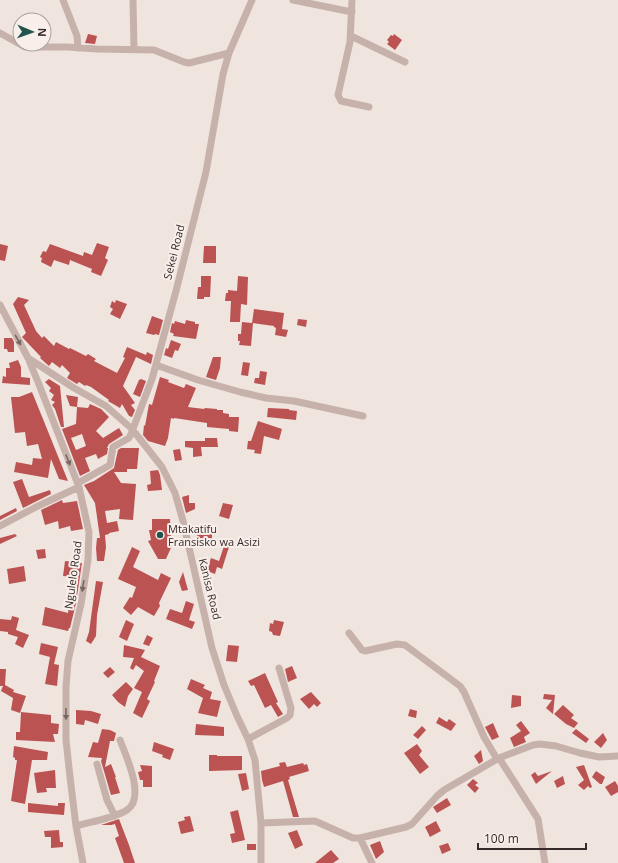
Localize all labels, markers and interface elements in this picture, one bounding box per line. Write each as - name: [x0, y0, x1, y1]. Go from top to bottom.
- north arrow: [12, 12, 52, 52]
- text: N: [35, 28, 50, 37]
- street label: Sekei Road: [159, 223, 188, 281]
- one-way arrow: [15, 334, 22, 346]
- one-way arrow: [66, 454, 72, 466]
- place label: Mtakatifu Fransisko wa Asizi: [168, 521, 260, 549]
- marker: Mtakatifu Fransisko wa Asizi: [155, 530, 165, 540]
- street label: Ngulelo Road: [60, 540, 85, 610]
- street label: Kanisa Road: [196, 557, 225, 621]
- one-way arrow: [80, 580, 86, 592]
- one-way arrow: [63, 708, 69, 721]
- scale bar: [478, 825, 586, 851]
- text: 100 m: [484, 830, 519, 847]

